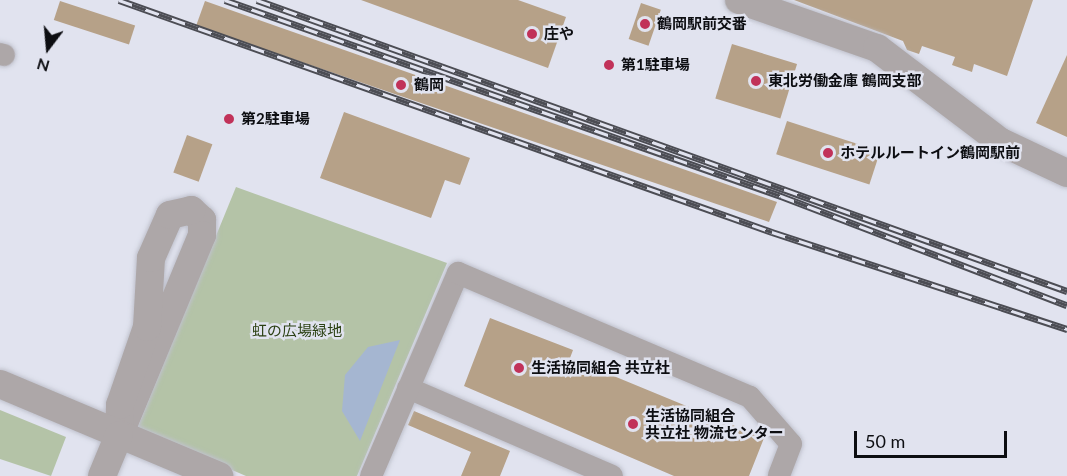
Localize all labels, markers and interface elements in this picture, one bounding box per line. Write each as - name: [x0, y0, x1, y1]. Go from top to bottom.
- place label: 鶴岡駅前交番: [657, 15, 747, 33]
- marker: 鶴岡駅前交番: [638, 17, 652, 31]
- north arrow: [18, 18, 78, 78]
- place label: 庄や: [544, 25, 574, 43]
- marker: 庄や: [525, 27, 539, 41]
- text: N: [34, 55, 51, 77]
- place label: 第1駐車場: [621, 56, 690, 74]
- marker: 第1駐車場: [602, 58, 616, 72]
- place label: 東北労働金庫 鶴岡支部: [768, 72, 922, 90]
- marker: 東北労働金庫 鶴岡支部: [749, 74, 763, 88]
- marker: 鶴岡: [392, 76, 410, 94]
- place label: 鶴岡: [414, 76, 444, 94]
- place label: 第2駐車場: [241, 110, 310, 128]
- marker: 第2駐車場: [222, 112, 236, 126]
- place label: ホテルルートイン鶴岡駅前: [840, 144, 1020, 162]
- marker: ホテルルートイン鶴岡駅前: [821, 146, 835, 160]
- park label: 虹の広場緑地: [252, 322, 342, 340]
- place label: 生活協同組合 共立社: [531, 359, 670, 377]
- marker: 生活協同組合 共立社: [512, 361, 526, 375]
- place label: 生活協同組合 共立社 物流センター: [645, 406, 784, 441]
- marker: 生活協同組合 共立社 物流センター: [626, 417, 640, 431]
- scale bar: [857, 419, 1010, 457]
- text: 50 m: [865, 430, 905, 452]

